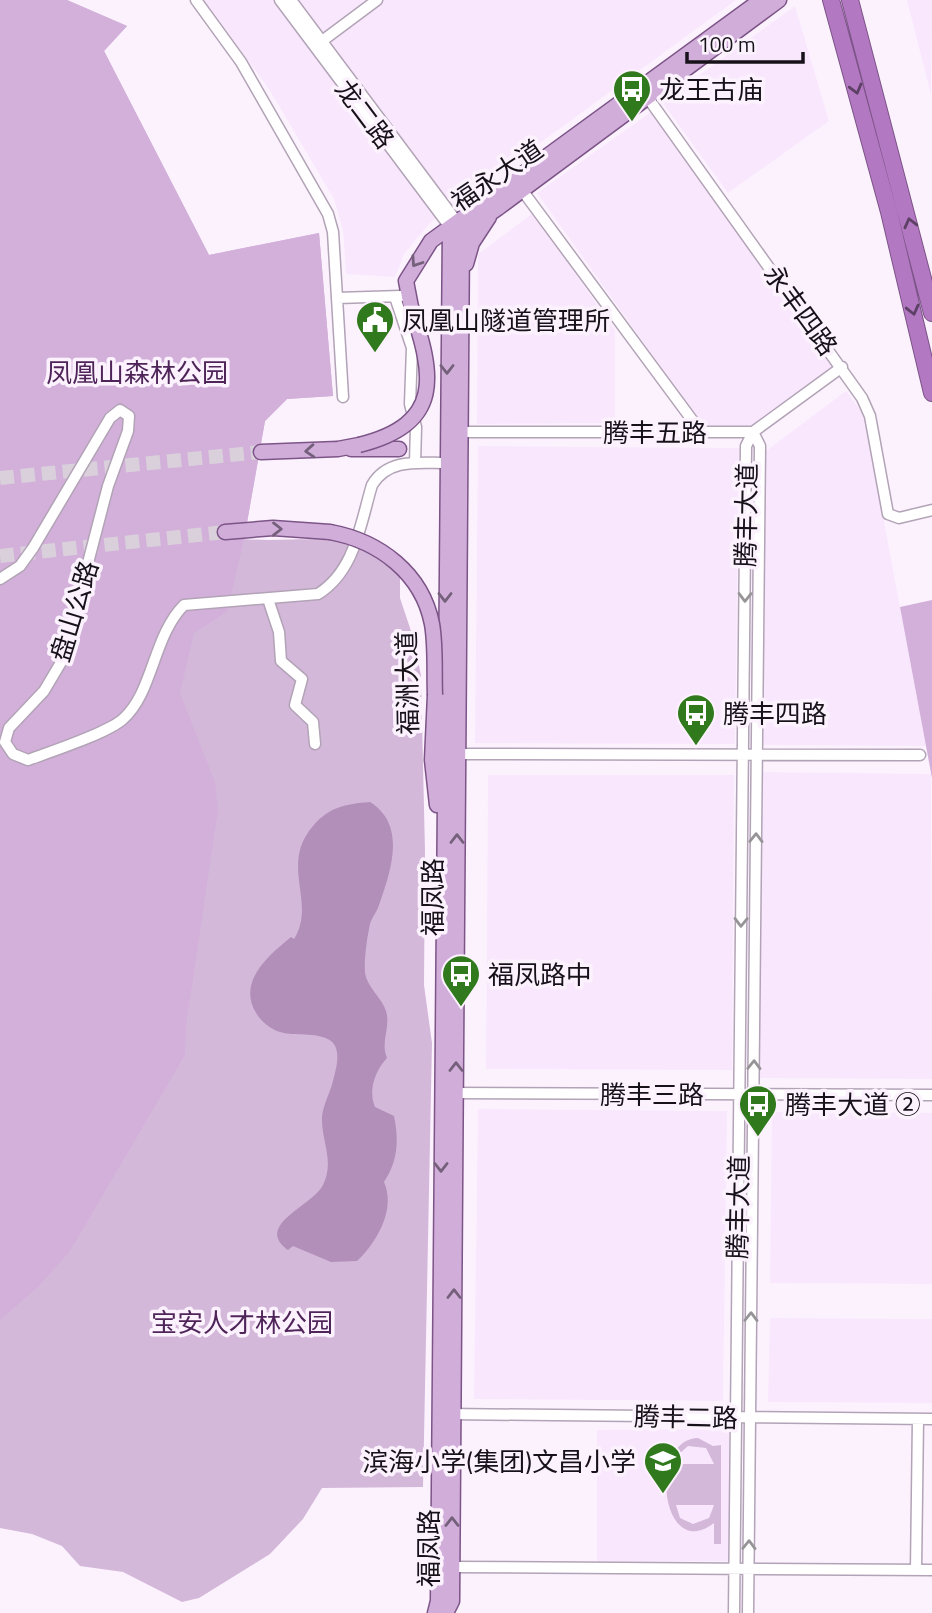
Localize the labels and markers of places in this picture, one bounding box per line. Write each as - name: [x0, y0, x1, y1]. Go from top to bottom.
- bus stop icon: 龙王古庙: [611, 68, 653, 123]
- place label: 龙王古庙: [659, 70, 763, 109]
- public building icon: 凤凰山隧道管理所: [354, 299, 396, 354]
- place label: 凤凰山隧道管理所: [402, 301, 610, 340]
- bus stop icon: 腾丰四路: [675, 692, 717, 747]
- place label: 腾丰四路: [723, 694, 827, 733]
- bus stop icon: 福凤路中: [440, 953, 482, 1008]
- place label: 福凤路中: [488, 955, 592, 994]
- bus stop icon: 腾丰大道 ②: [737, 1083, 779, 1138]
- place label: 腾丰大道 ②: [785, 1085, 921, 1124]
- school or university icon: 滨海小学(集团)文昌小学: [642, 1440, 684, 1495]
- place label: 滨海小学(集团)文昌小学: [362, 1442, 636, 1481]

